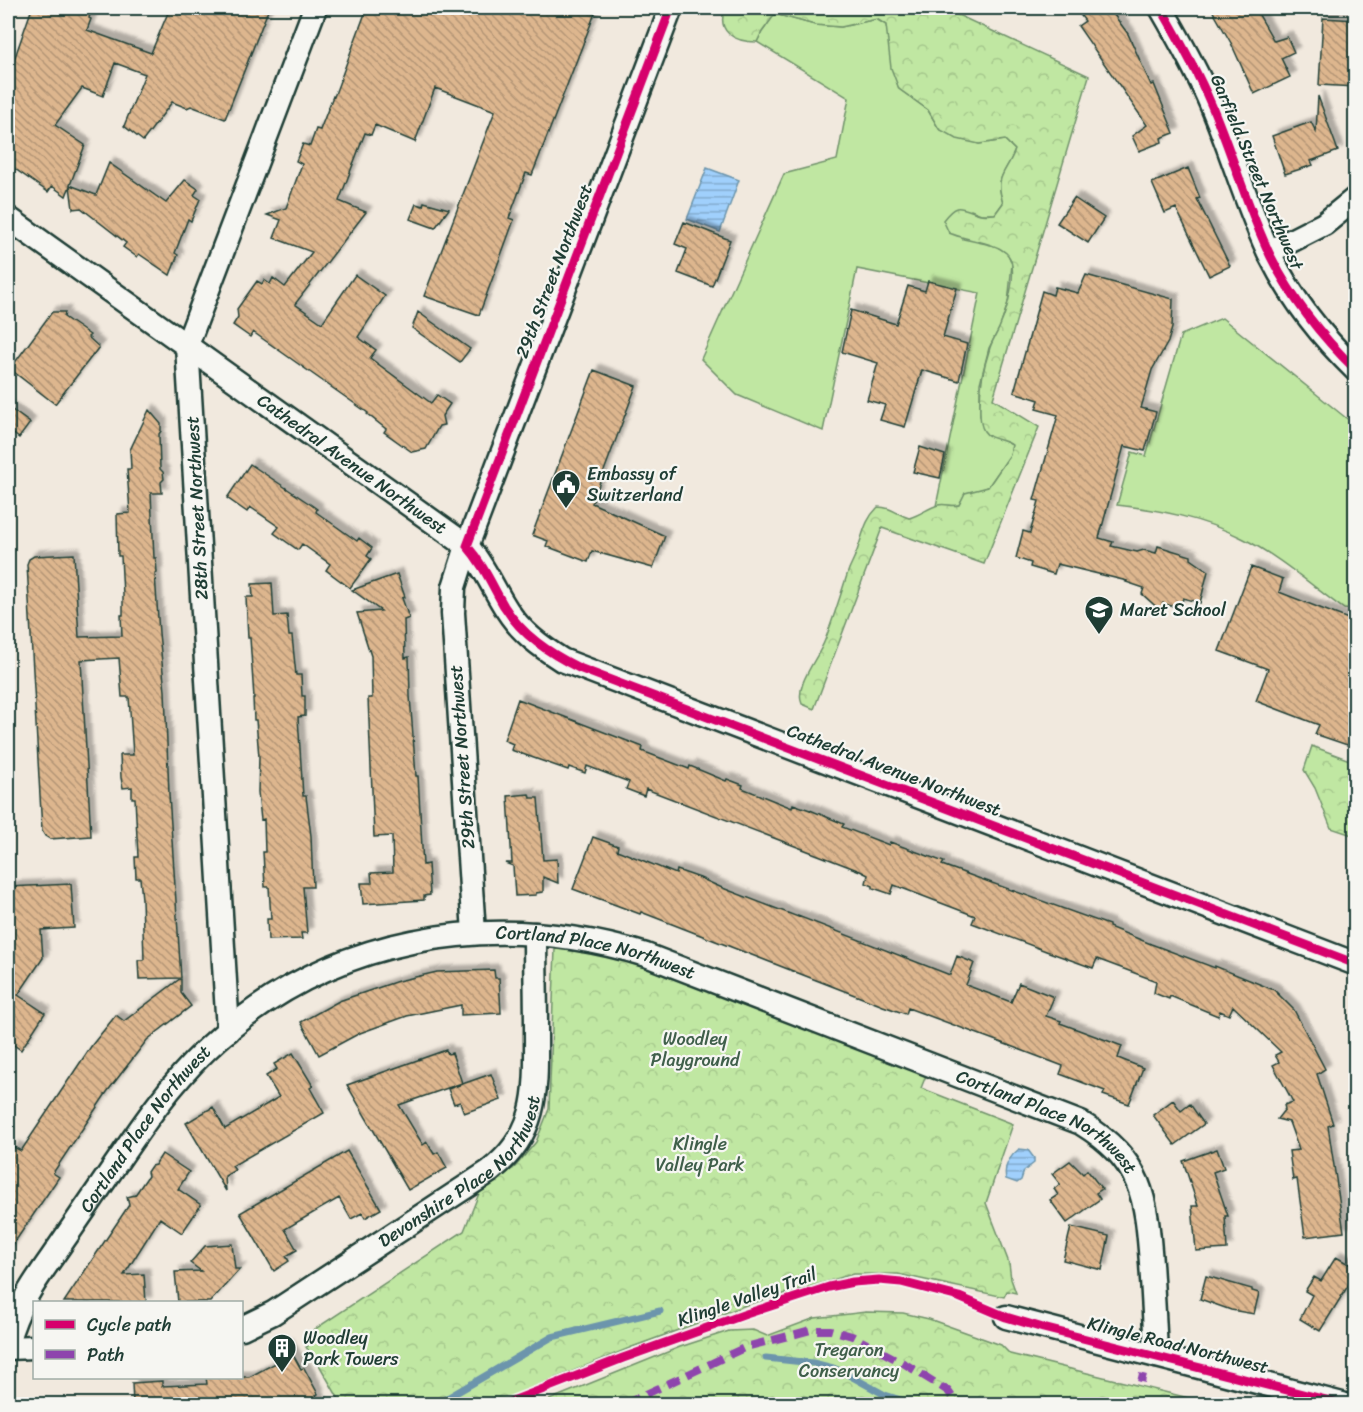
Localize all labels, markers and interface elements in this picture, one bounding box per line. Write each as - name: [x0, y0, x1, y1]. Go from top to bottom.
- street label: Garfield Street Northwest: [1201, 69, 1313, 275]
- street label: 29th Street Northwest: [506, 179, 602, 363]
- street label: Cathedral Avenue Northwest: [250, 385, 454, 543]
- street label: 28th Street Northwest: [176, 415, 218, 601]
- place label: Embassy of Switzerland: [587, 458, 684, 511]
- public building icon: Embassy of Switzerland: [550, 468, 582, 510]
- school or university icon: Maret School: [1083, 594, 1115, 636]
- place label: Maret School: [1120, 594, 1227, 626]
- street label: 29th Street Northwest: [440, 664, 484, 850]
- street label: Cathedral Avenue Northwest: [782, 714, 1006, 826]
- street label: Cortland Place Northwest: [496, 917, 700, 989]
- park label: Woodley Playground: [651, 1023, 741, 1076]
- street label: Cortland Place Northwest: [71, 1037, 219, 1219]
- street label: Cortland Place Northwest: [951, 1060, 1146, 1180]
- street label: Devonshire Place Northwest: [371, 1093, 550, 1256]
- park label: Klingle Valley Park: [656, 1128, 745, 1181]
- street label: Klingle Valley Trail: [673, 1258, 822, 1336]
- legend: [33, 1301, 243, 1379]
- street label: Klingle Road Northwest: [1084, 1307, 1272, 1383]
- text: Cycle path: [87, 1309, 171, 1341]
- place label: Woodley Park Towers: [303, 1322, 399, 1375]
- building icon: Woodley Park Towers: [266, 1332, 298, 1374]
- park label: Tregaron Conservancy: [799, 1334, 900, 1387]
- text: Path: [87, 1339, 124, 1371]

